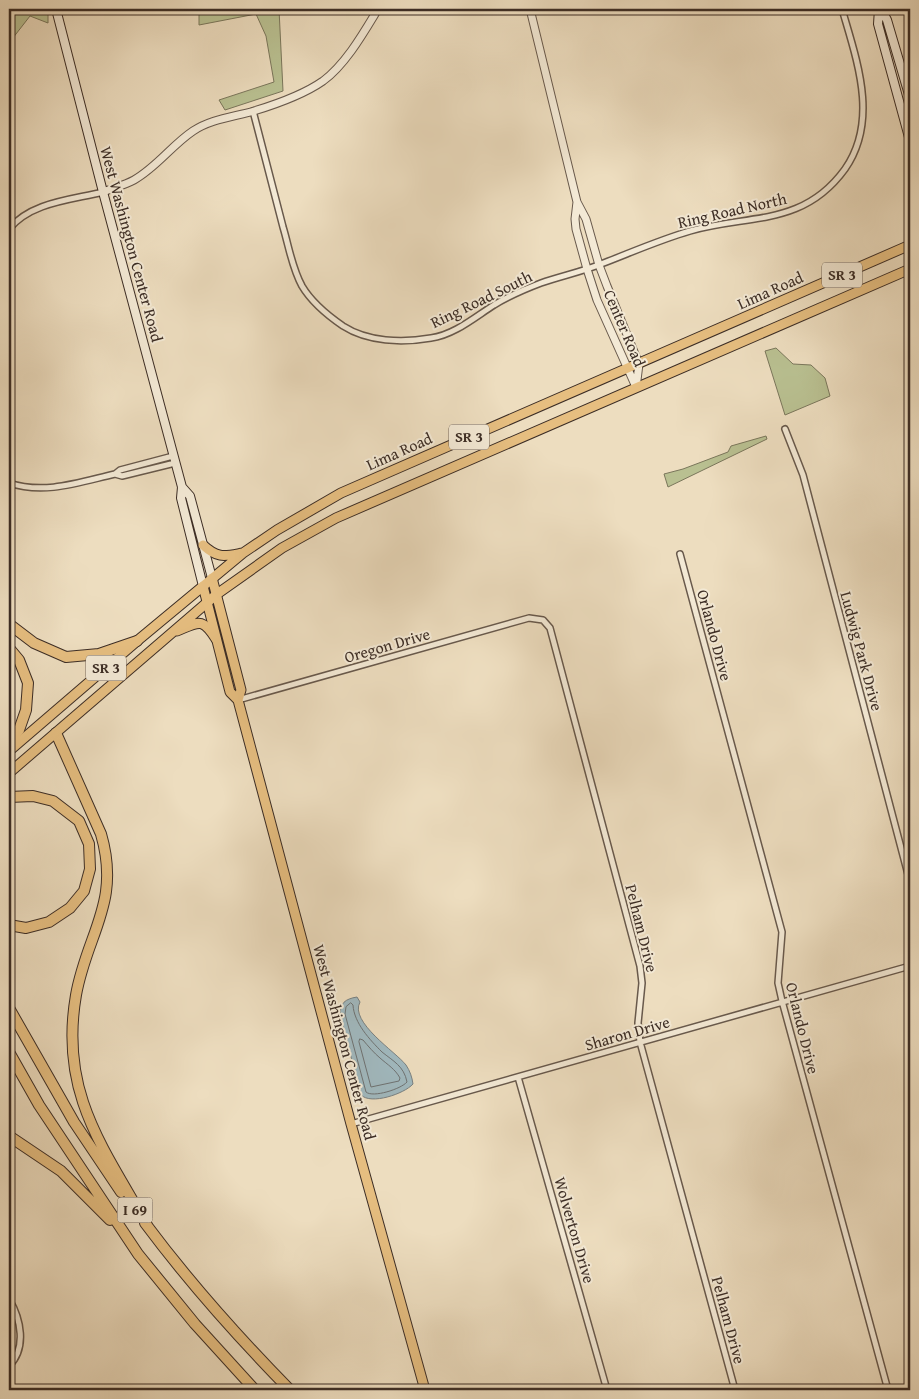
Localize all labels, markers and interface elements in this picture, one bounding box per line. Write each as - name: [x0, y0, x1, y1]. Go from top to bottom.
- street label: West Washington Center Road: [94, 144, 170, 345]
- street label: Ring Road North: [675, 186, 789, 234]
- road number: SR 3: [822, 262, 862, 288]
- street label: Ring Road South: [426, 264, 536, 334]
- street label: Lima Road: [733, 265, 807, 315]
- street label: Center Road: [598, 286, 652, 371]
- road number: SR 3: [449, 424, 489, 450]
- street label: Lima Road: [362, 426, 436, 476]
- street label: Orlando Drive: [691, 587, 739, 683]
- street label: Ludwig Park Drive: [835, 589, 889, 713]
- street label: Oregon Drive: [341, 621, 433, 669]
- road number: SR 3: [86, 656, 126, 680]
- street label: Pelham Drive: [620, 882, 664, 974]
- street label: West Washington Center Road: [307, 942, 383, 1143]
- street label: Orlando Drive: [780, 980, 826, 1076]
- street label: Sharon Drive: [582, 1009, 672, 1057]
- street label: Wolverton Drive: [548, 1174, 602, 1286]
- road number: I 69: [118, 1198, 152, 1222]
- street label: Pelham Drive: [706, 1274, 752, 1366]

